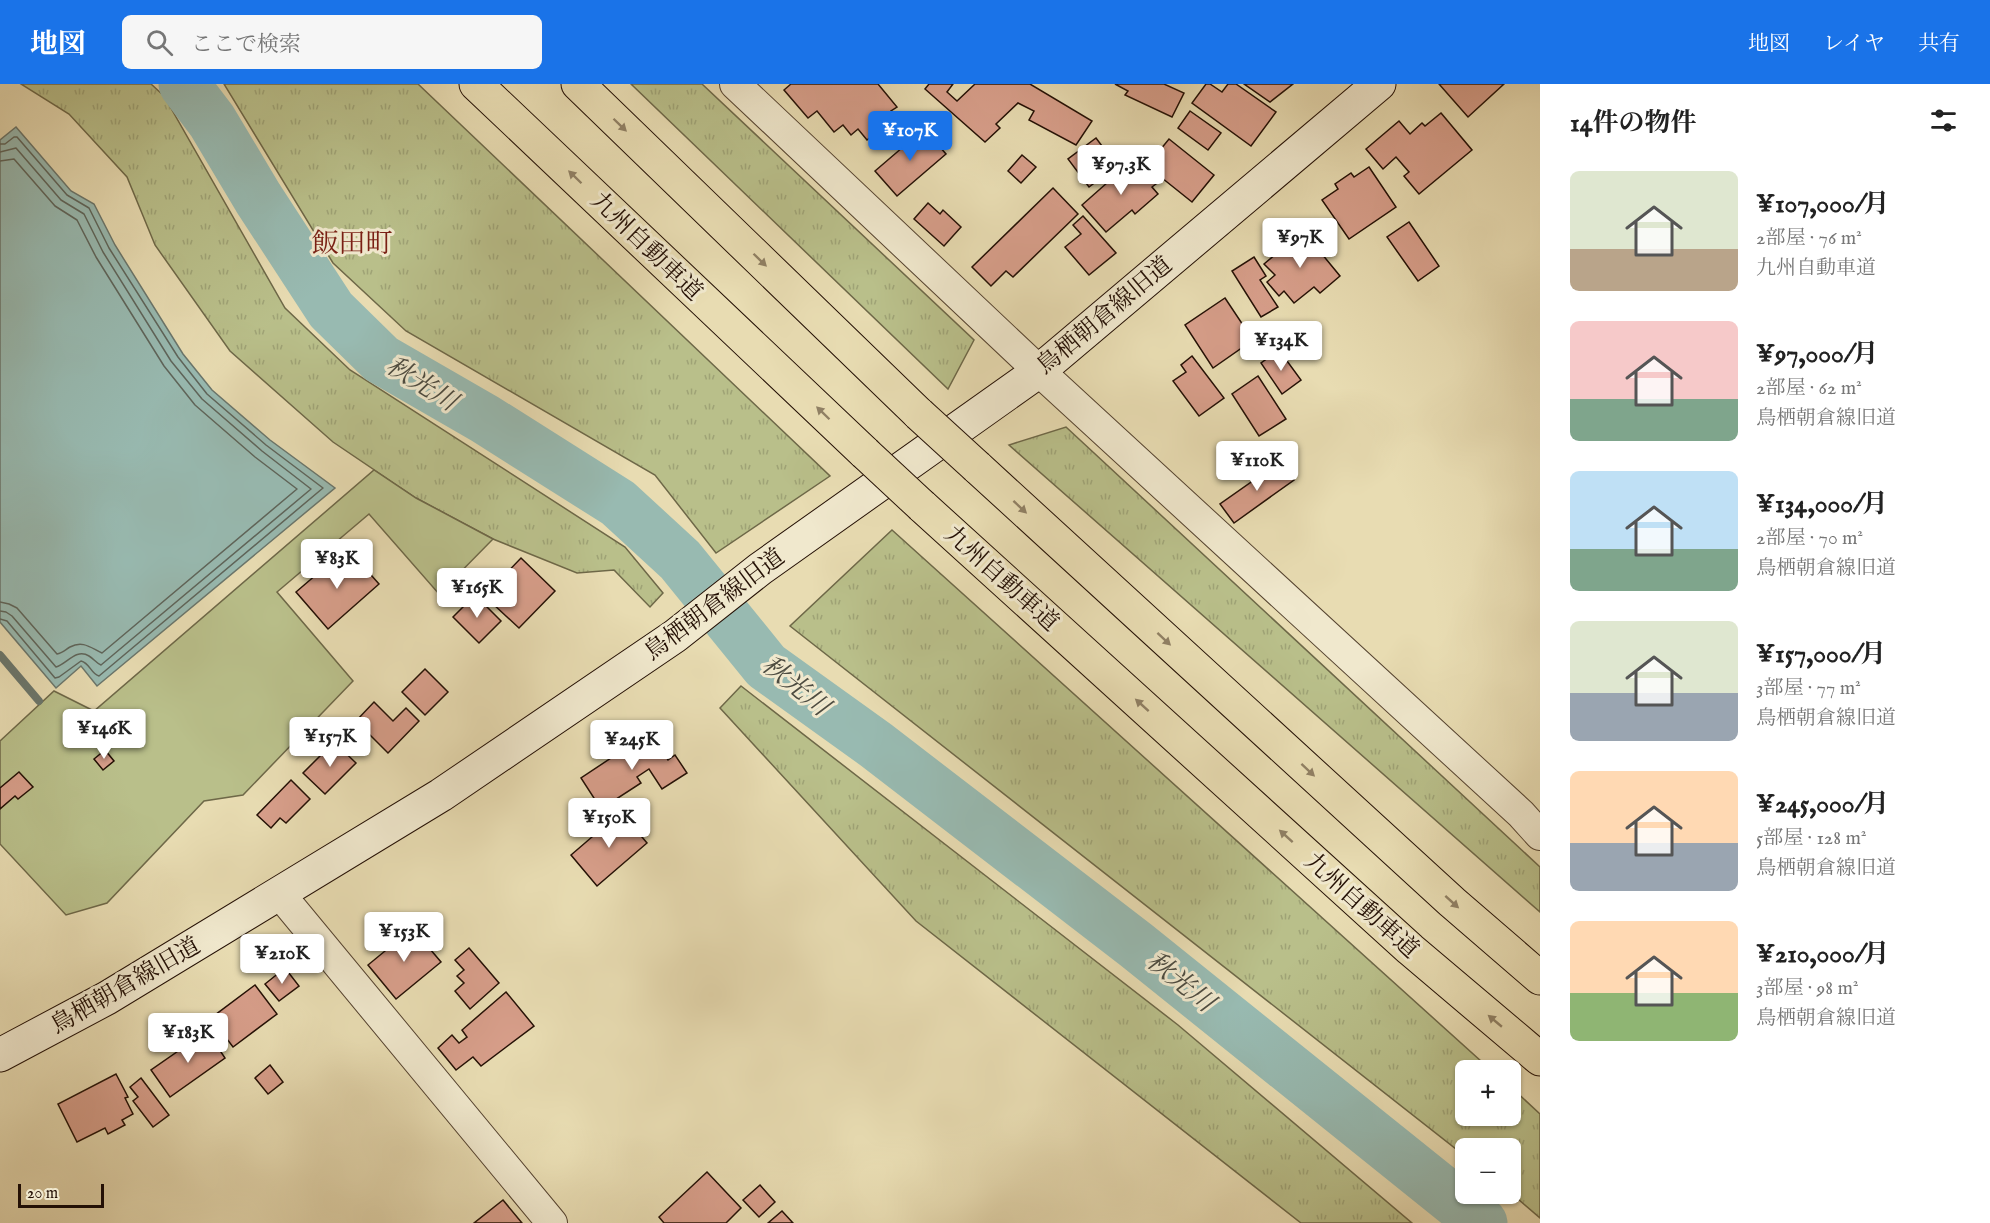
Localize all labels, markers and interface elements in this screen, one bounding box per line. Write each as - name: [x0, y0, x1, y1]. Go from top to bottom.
- search box: [122, 15, 542, 69]
- icon: search: [143, 26, 176, 59]
- text: 地図: [30, 28, 86, 63]
- text: ここで検索: [191, 31, 301, 59]
- text: 地図: [1748, 31, 1790, 58]
- text: レイヤ: [1823, 31, 1885, 58]
- text: 共有: [1918, 31, 1960, 58]
- icon: filters: [1927, 104, 1960, 137]
- text: 14件の物件: [1570, 107, 1696, 140]
- pin: ¥107K: [868, 111, 952, 162]
- one-way arrow: [613, 117, 627, 131]
- text: ¥107K: [882, 118, 938, 143]
- pin: ¥97.3K: [1072, 145, 1170, 196]
- text: ¥97.3K: [1092, 152, 1150, 177]
- one-way arrow: [568, 171, 582, 185]
- street label: 九州自動車道: [583, 186, 709, 308]
- text: ¥107,000/月: [1756, 188, 1890, 221]
- icon: home: [1618, 195, 1690, 267]
- pin: ¥97K: [1264, 218, 1336, 269]
- text: ¥97K: [1276, 225, 1324, 250]
- text: 2部屋 · 76 m²: [1756, 226, 1862, 251]
- district label: 飯田町: [312, 228, 393, 262]
- street label: 鳥栖朝倉線旧道: [1031, 250, 1179, 382]
- one-way arrow: [753, 253, 767, 267]
- text: 九州自動車道: [1756, 256, 1876, 281]
- pin: ¥134K: [1239, 321, 1323, 372]
- text: ¥134K: [1254, 328, 1308, 353]
- text: ¥97,000/月: [1756, 338, 1879, 371]
- icon: home: [1618, 345, 1690, 417]
- water label: 秋光川: [379, 350, 466, 421]
- text: 2部屋 · 62 m²: [1756, 376, 1862, 401]
- one-way arrow: [815, 406, 830, 420]
- text: 鳥栖朝倉線旧道: [1756, 406, 1896, 431]
- pin: ¥110K: [1215, 441, 1299, 492]
- text: ¥110K: [1230, 448, 1284, 473]
- text: ¥134,000/月: [1756, 488, 1888, 521]
- icon: home: [1618, 495, 1690, 567]
- one-way arrow: [1013, 500, 1028, 514]
- street label: 九州自動車道: [937, 519, 1065, 639]
- text: 2部屋 · 70 m²: [1756, 526, 1863, 551]
- pin: ¥83K: [301, 539, 373, 590]
- street label: 鳥栖朝倉線旧道: [638, 542, 791, 668]
- text: ¥83K: [315, 546, 359, 571]
- text: 鳥栖朝倉線旧道: [1756, 556, 1896, 581]
- pin: ¥165K: [435, 568, 519, 619]
- text: ¥165K: [451, 575, 503, 600]
- one-way arrow: [1156, 632, 1171, 645]
- text: ¥157,000/月: [1756, 638, 1886, 671]
- icon: home: [1618, 645, 1690, 717]
- water label: 秋光川: [754, 649, 838, 725]
- text: 3部屋 · 77 m²: [1756, 676, 1861, 701]
- one-way arrow: [1135, 699, 1150, 712]
- text: 鳥栖朝倉線旧道: [1756, 706, 1896, 731]
- pin: ¥146K: [62, 709, 146, 760]
- text: ¥146K: [77, 716, 131, 741]
- pin: ¥157K: [288, 717, 372, 768]
- pin: ¥245K: [590, 720, 674, 771]
- text: ¥157K: [303, 724, 357, 749]
- text: ¥245K: [604, 727, 660, 752]
- one-way arrow: [1300, 763, 1314, 777]
- text: ¥245,000/月: [1756, 788, 1889, 821]
- icon: home: [1618, 795, 1690, 867]
- pin: ¥150K: [567, 798, 651, 849]
- text: ¥150K: [582, 805, 636, 830]
- text: 5部屋 · 128 m²: [1756, 826, 1866, 851]
- one-way arrow: [1279, 830, 1294, 843]
- street label: 九州自動車道: [1297, 846, 1425, 966]
- text: 鳥栖朝倉線旧道: [1756, 856, 1896, 881]
- one-way arrow: [1444, 895, 1459, 909]
- pin: ¥153K: [362, 912, 446, 963]
- text: ¥153K: [378, 919, 430, 944]
- street label: 鳥栖朝倉線旧道: [45, 931, 206, 1042]
- pin: ¥210K: [240, 934, 324, 985]
- text: ¥210,000/月: [1756, 938, 1890, 971]
- text: ¥210K: [254, 941, 310, 966]
- water label: 秋光川: [1139, 945, 1223, 1021]
- icon: home: [1618, 945, 1690, 1017]
- text: 3部屋 · 98 m²: [1756, 976, 1859, 1001]
- text: 鳥栖朝倉線旧道: [1756, 1006, 1896, 1031]
- pin: ¥183K: [146, 1013, 230, 1064]
- one-way arrow: [1488, 1015, 1503, 1028]
- text: ¥183K: [162, 1020, 214, 1045]
- map controls: [1455, 1060, 1521, 1204]
- button: +: [1455, 1060, 1521, 1126]
- button: −: [1455, 1138, 1521, 1204]
- scale bar: [18, 1181, 104, 1208]
- text: 20 m: [27, 1184, 58, 1204]

